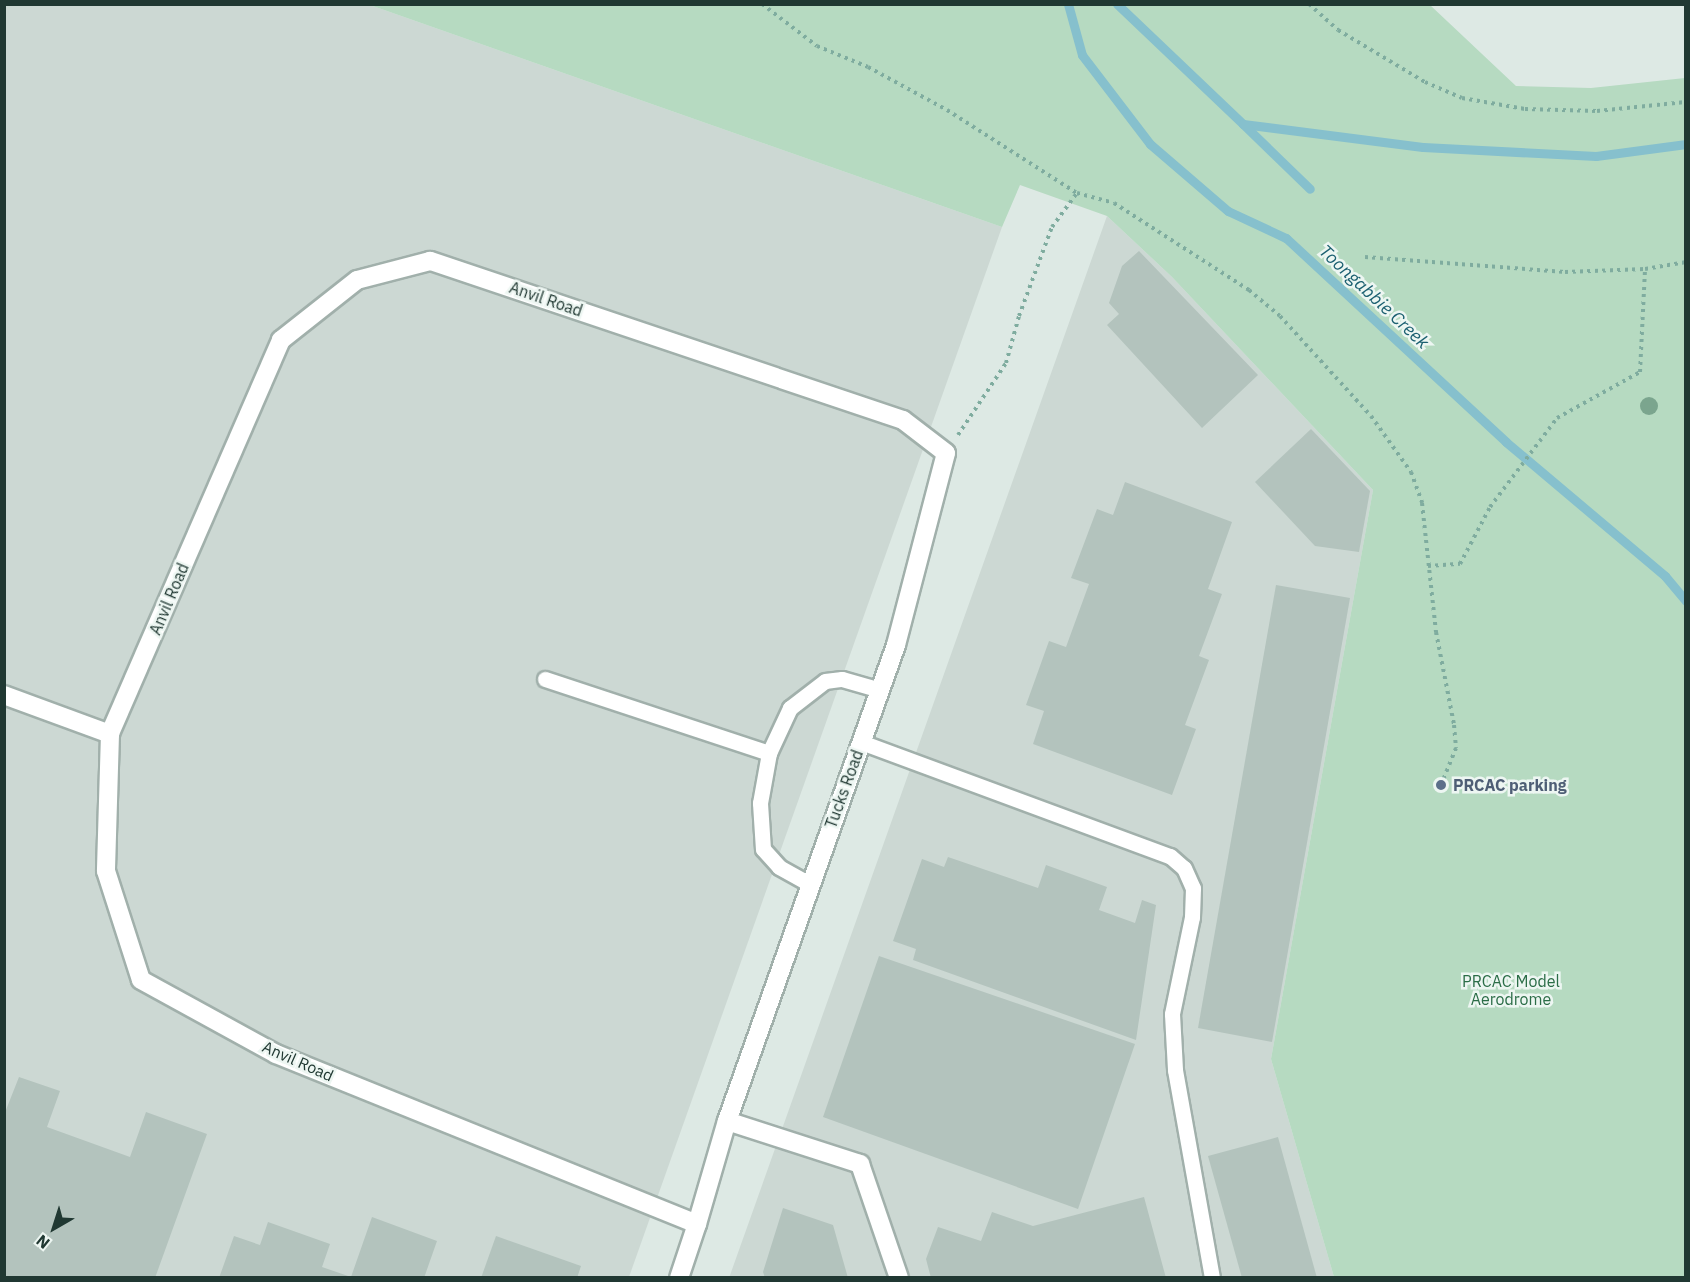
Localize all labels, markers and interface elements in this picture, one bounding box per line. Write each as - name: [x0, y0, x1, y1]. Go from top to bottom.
- water label: Toongabbie Creek: [1315, 241, 1433, 353]
- street label: Anvil Road: [507, 278, 585, 320]
- street label: Anvil Road: [145, 560, 193, 638]
- street label: Tucks Road: [821, 747, 867, 831]
- place label: PRCAC parking: [1453, 775, 1567, 795]
- marker: PRCAC parking: [1434, 778, 1448, 792]
- park label: PRCAC Model Aerodrome: [1462, 971, 1560, 1009]
- street label: Anvil Road: [259, 1037, 337, 1085]
- north arrow: [24, 1198, 84, 1258]
- text: N: [32, 1231, 53, 1253]

